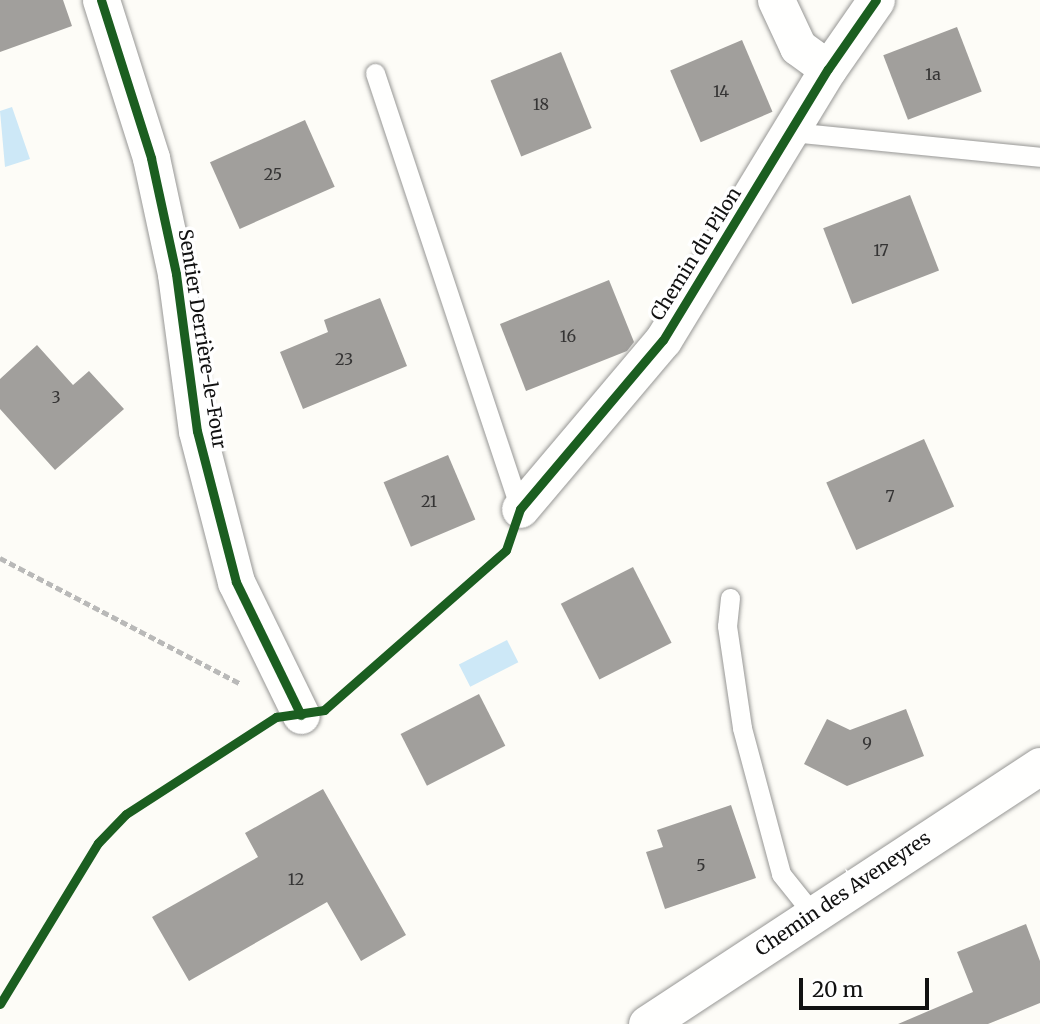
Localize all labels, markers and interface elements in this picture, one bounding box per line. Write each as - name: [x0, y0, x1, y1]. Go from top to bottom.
- house number: 1a: [925, 64, 941, 84]
- house number: 14: [713, 81, 729, 101]
- house number: 18: [533, 94, 549, 114]
- house number: 25: [264, 164, 282, 184]
- street label: Chemin du Pilon: [646, 183, 746, 325]
- street label: Sentier Derrière-le-Four: [173, 227, 231, 451]
- house number: 17: [873, 240, 889, 260]
- house number: 16: [560, 326, 576, 346]
- house number: 23: [335, 349, 353, 369]
- house number: 3: [51, 387, 61, 407]
- house number: 7: [885, 486, 895, 506]
- house number: 21: [421, 491, 437, 511]
- house number: 9: [862, 733, 872, 753]
- street label: Chemin des Aveneyres: [751, 827, 935, 961]
- house number: 5: [696, 855, 706, 875]
- house number: 12: [288, 869, 304, 889]
- scale bar: [802, 964, 932, 1008]
- text: 20 m: [812, 976, 863, 1003]

